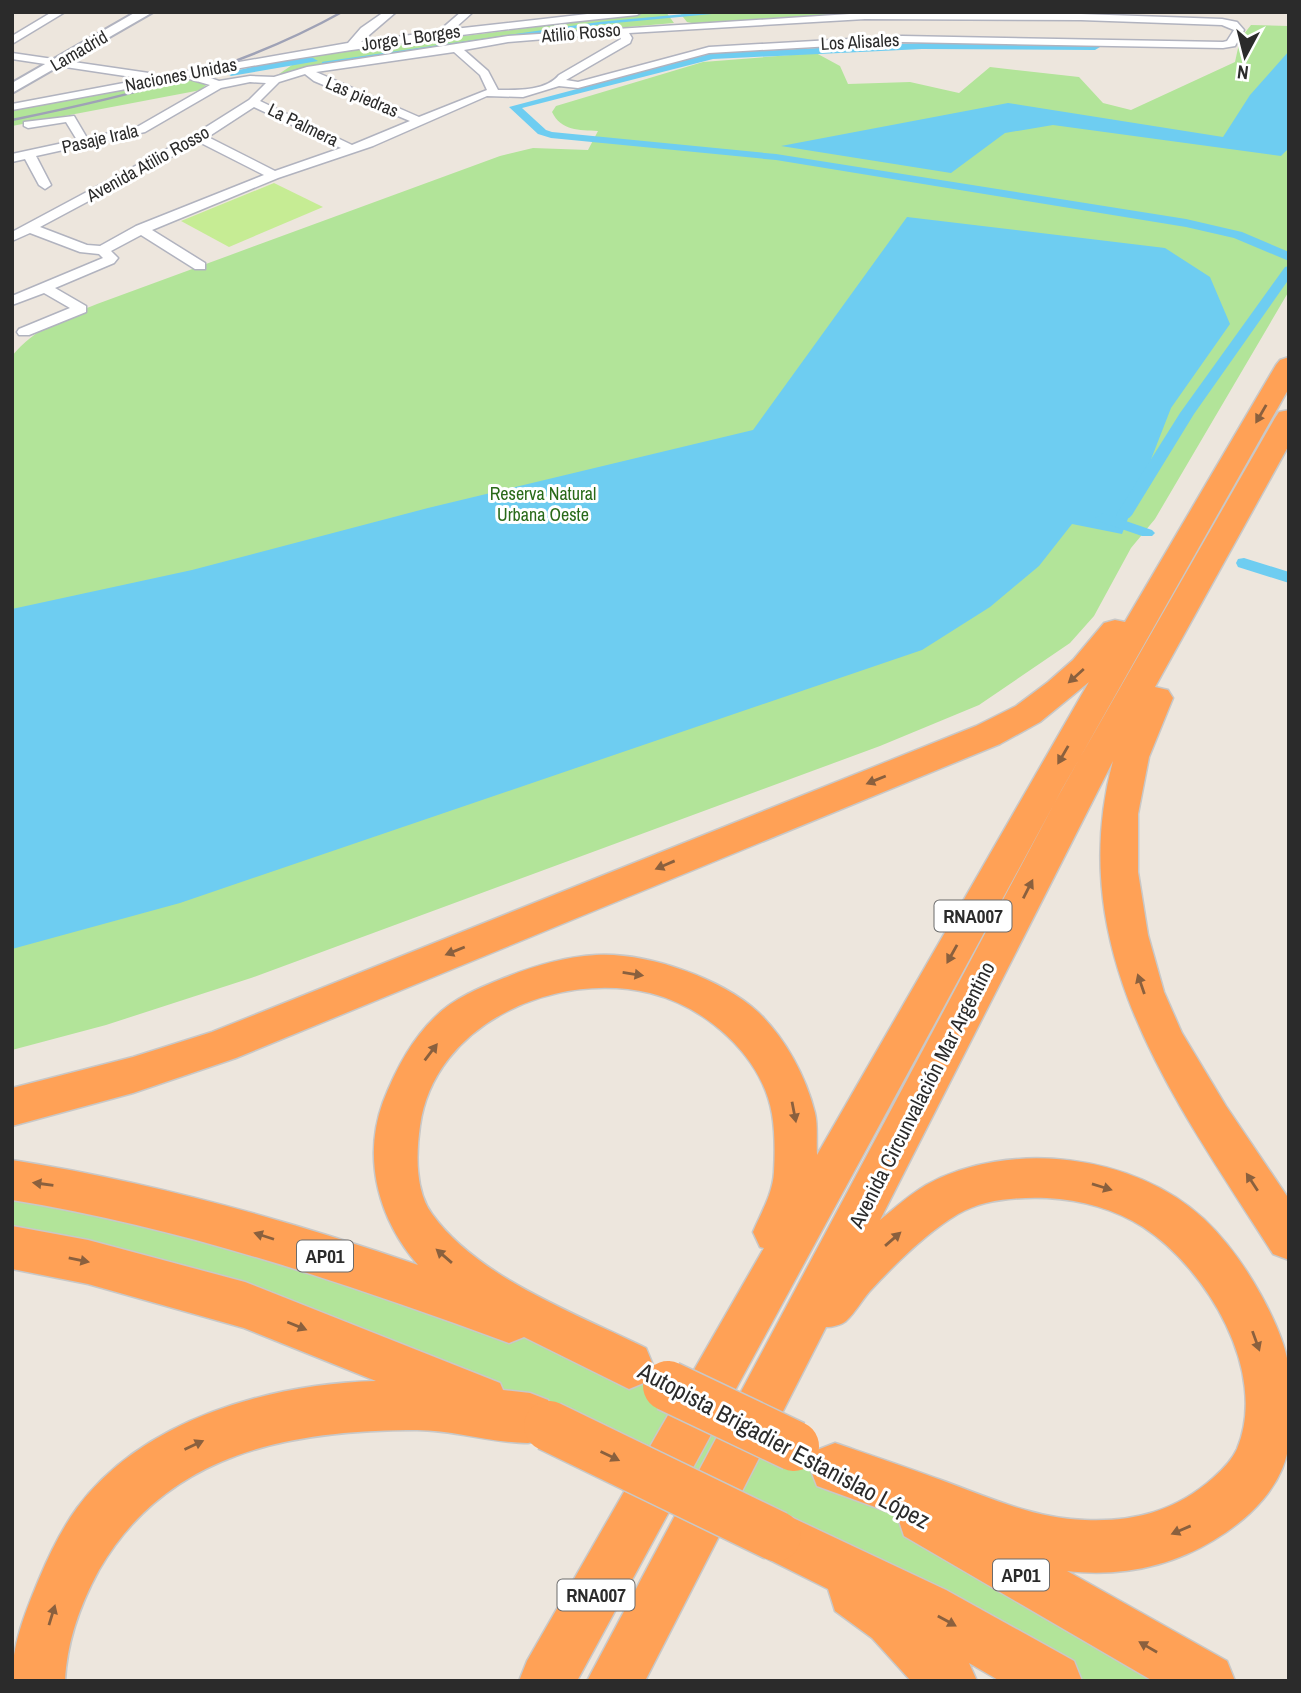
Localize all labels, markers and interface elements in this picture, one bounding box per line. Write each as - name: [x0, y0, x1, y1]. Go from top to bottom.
- street label: Atilio Rosso: [539, 17, 622, 49]
- street label: Jorge L Borges: [360, 18, 462, 57]
- north arrow: [1210, 21, 1280, 91]
- street label: Lamadrid: [45, 24, 112, 77]
- street label: Los Alisales: [820, 27, 900, 56]
- street label: Naciones Unidas: [123, 51, 239, 98]
- text: N: [1236, 59, 1250, 86]
- street label: Las piedras: [322, 70, 403, 123]
- street label: La Palmera: [264, 97, 343, 152]
- street label: Pasaje Irala: [59, 118, 141, 159]
- street label: Avenida Atilio Rosso: [81, 119, 214, 208]
- one-way arrow: [1255, 404, 1267, 424]
- park label: Reserva Natural Urbana Oeste: [490, 481, 596, 527]
- one-way arrow: [1068, 667, 1085, 683]
- one-way arrow: [1057, 746, 1069, 765]
- one-way arrow: [865, 774, 886, 785]
- one-way arrow: [655, 859, 675, 871]
- one-way arrow: [1022, 879, 1034, 899]
- road number: RNA007: [934, 900, 1012, 932]
- one-way arrow: [946, 944, 958, 964]
- one-way arrow: [444, 946, 465, 957]
- street label: Avenida Circunvalación Mar Argentino: [841, 957, 1002, 1234]
- one-way arrow: [622, 969, 644, 980]
- one-way arrow: [1136, 973, 1147, 994]
- one-way arrow: [424, 1043, 438, 1061]
- one-way arrow: [788, 1102, 799, 1124]
- one-way arrow: [1245, 1172, 1258, 1191]
- one-way arrow: [32, 1178, 54, 1189]
- one-way arrow: [1092, 1183, 1113, 1193]
- one-way arrow: [253, 1230, 274, 1241]
- one-way arrow: [884, 1232, 901, 1247]
- road number: AP01: [297, 1240, 353, 1272]
- one-way arrow: [435, 1249, 452, 1264]
- one-way arrow: [68, 1255, 90, 1266]
- one-way arrow: [286, 1320, 307, 1331]
- one-way arrow: [1251, 1331, 1262, 1352]
- street label: Autopista Brigadier Estanislao López: [632, 1354, 936, 1536]
- one-way arrow: [184, 1439, 204, 1451]
- one-way arrow: [600, 1450, 620, 1462]
- one-way arrow: [1171, 1524, 1192, 1535]
- road number: AP01: [993, 1560, 1049, 1590]
- road number: RNA007: [558, 1580, 634, 1610]
- one-way arrow: [47, 1604, 57, 1625]
- one-way arrow: [937, 1615, 957, 1627]
- one-way arrow: [1138, 1641, 1157, 1653]

